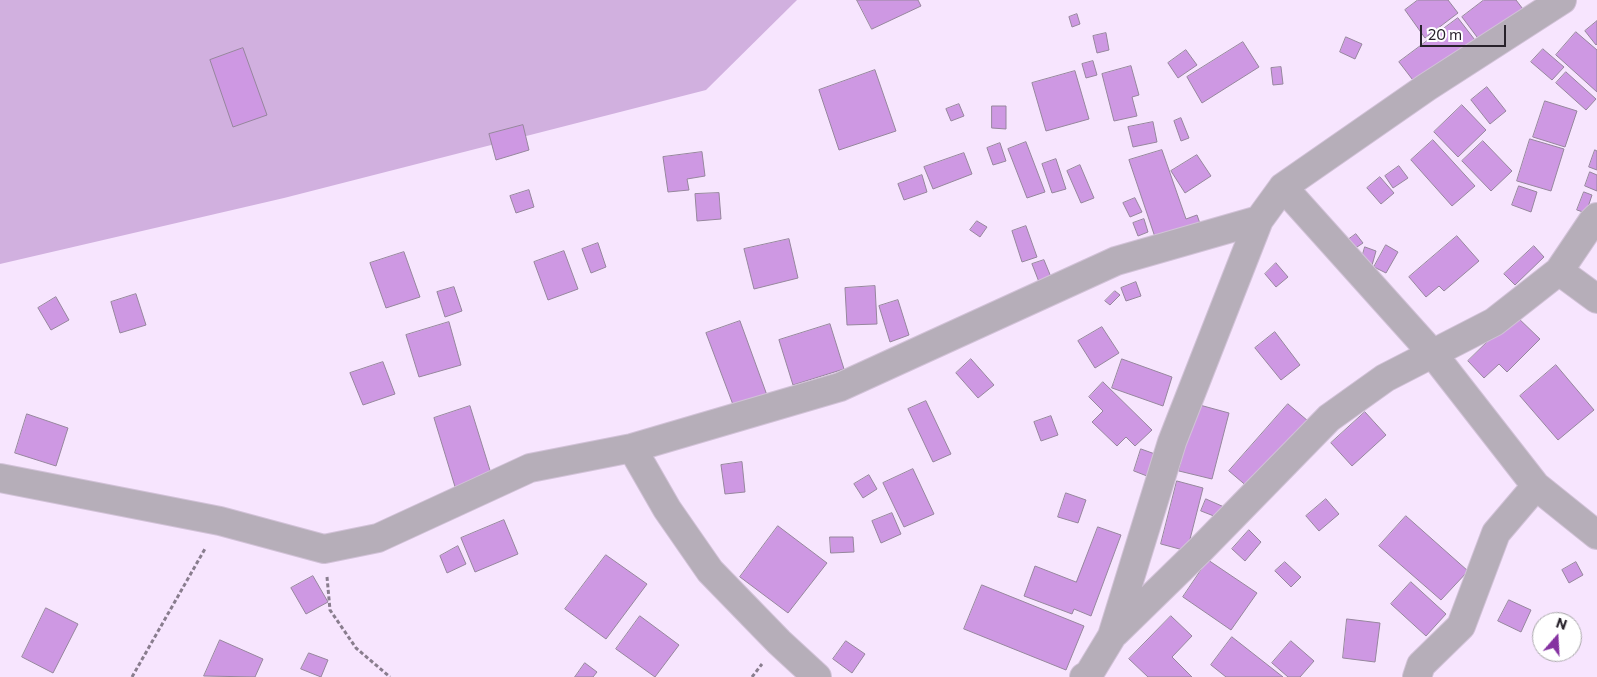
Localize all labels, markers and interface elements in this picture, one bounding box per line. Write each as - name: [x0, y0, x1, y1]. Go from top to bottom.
- scale bar: [1422, 15, 1508, 47]
- text: 20 m: [1428, 25, 1462, 43]
- north arrow: [1532, 612, 1582, 662]
- text: N: [1554, 614, 1569, 633]

